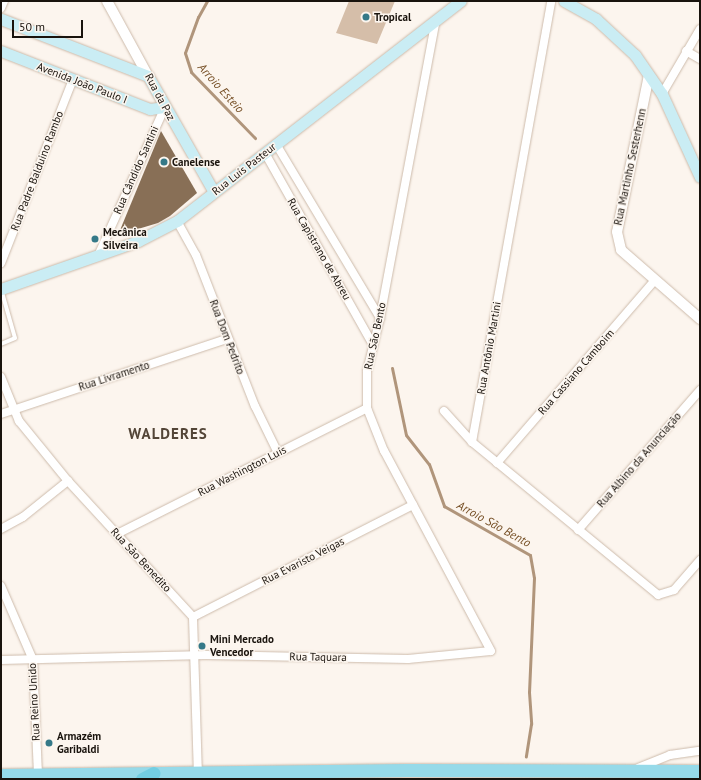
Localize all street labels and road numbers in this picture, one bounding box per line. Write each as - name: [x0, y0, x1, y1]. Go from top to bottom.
- street label: Avenida João Paulo I: [35, 60, 129, 106]
- street label: Rua da Paz: [142, 71, 178, 123]
- street label: Rua Martinho Sesterhenn: [611, 107, 649, 227]
- street label: Rua Padre Balduino Rambo: [8, 109, 66, 233]
- street label: Rua Cândido Santini: [111, 124, 161, 216]
- street label: Rua Luís Pasteur: [209, 140, 279, 198]
- street label: Rua Capistrano de Abreu: [284, 196, 354, 302]
- street label: Rua Dom Pedrito: [207, 298, 247, 376]
- street label: Rua Antônio Martini: [474, 300, 504, 396]
- street label: Rua São Bento: [361, 301, 389, 371]
- street label: Rua Cassiano Camboim: [535, 327, 617, 417]
- street label: Rua Livramento: [77, 358, 151, 394]
- street label: Rua Albino da Anunciação: [594, 409, 684, 511]
- street label: Rua Washington Luís: [195, 443, 289, 499]
- street label: Rua São Benedito: [108, 525, 174, 595]
- street label: Rua Evaristo Veigas: [259, 534, 347, 588]
- street label: Rua Taquara: [289, 650, 347, 664]
- street label: Rua Reino Unido: [25, 663, 43, 741]

